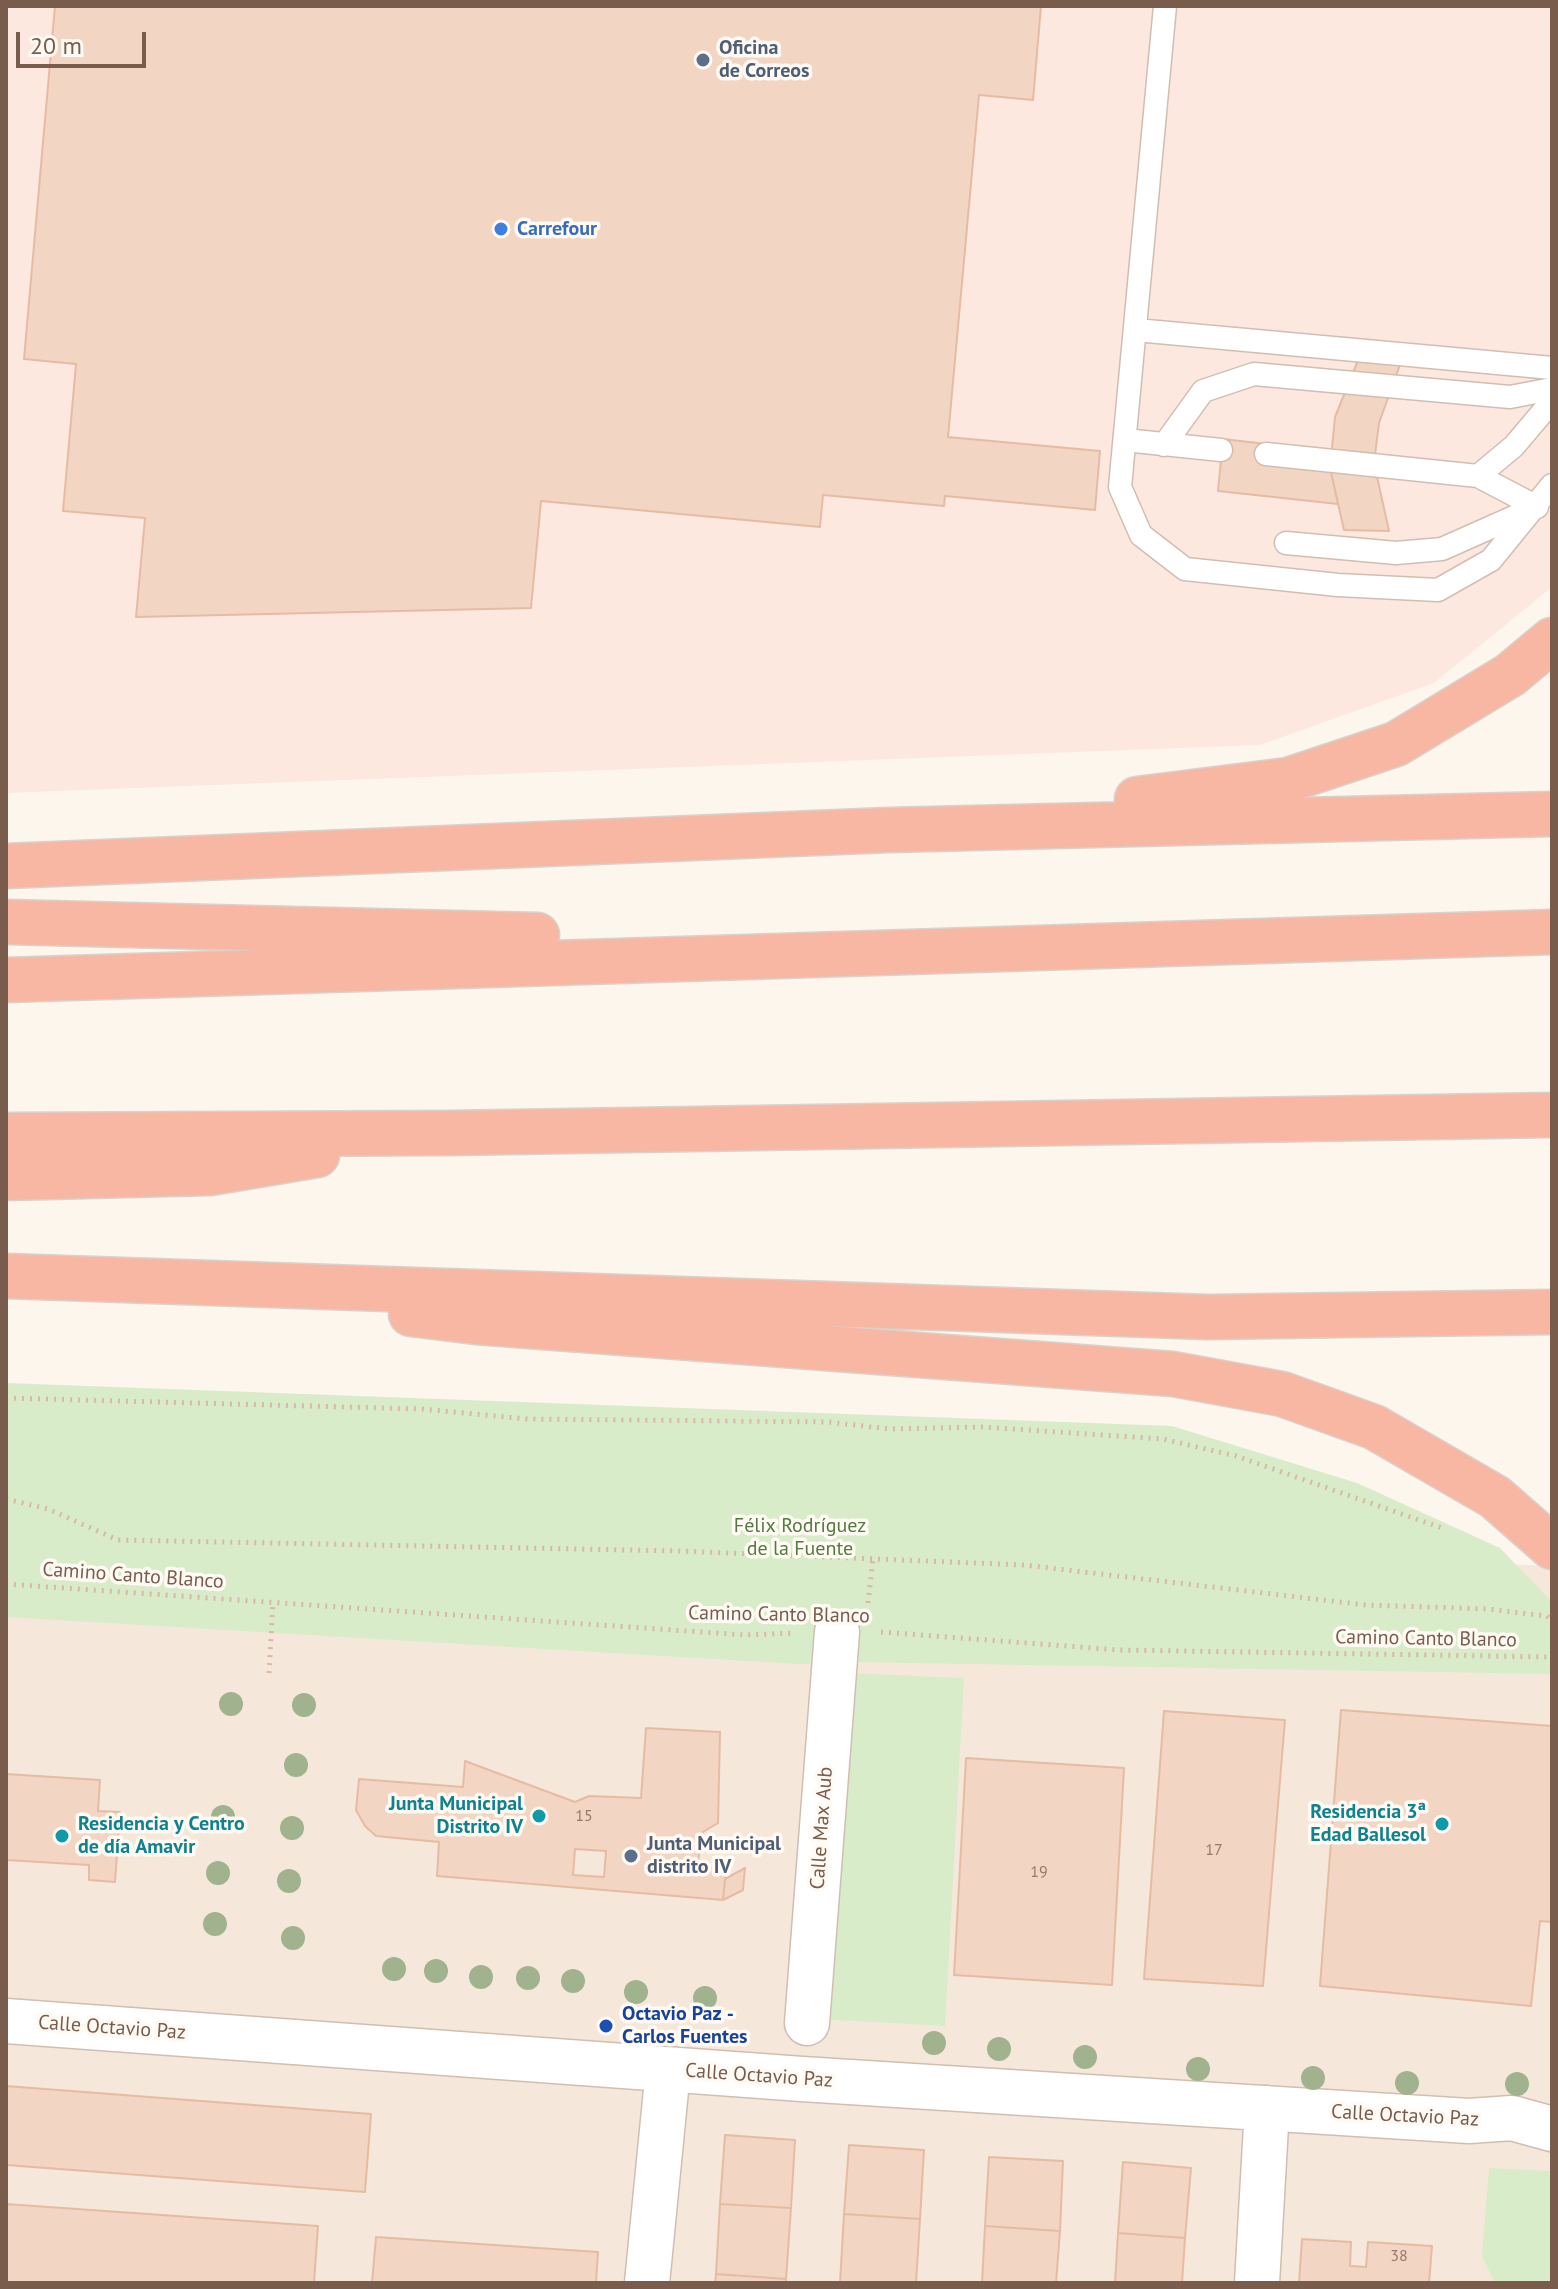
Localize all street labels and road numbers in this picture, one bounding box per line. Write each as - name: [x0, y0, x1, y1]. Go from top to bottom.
- street label: Camino Canto Blanco: [41, 1558, 225, 1594]
- street label: Camino Canto Blanco: [688, 1601, 870, 1629]
- street label: Camino Canto Blanco: [1335, 1625, 1517, 1653]
- street label: Calle Max Aub: [806, 1766, 838, 1890]
- street label: Calle Octavio Paz: [37, 2011, 187, 2045]
- street label: Calle Octavio Paz: [684, 2059, 834, 2093]
- street label: Calle Octavio Paz: [1330, 2100, 1480, 2132]

